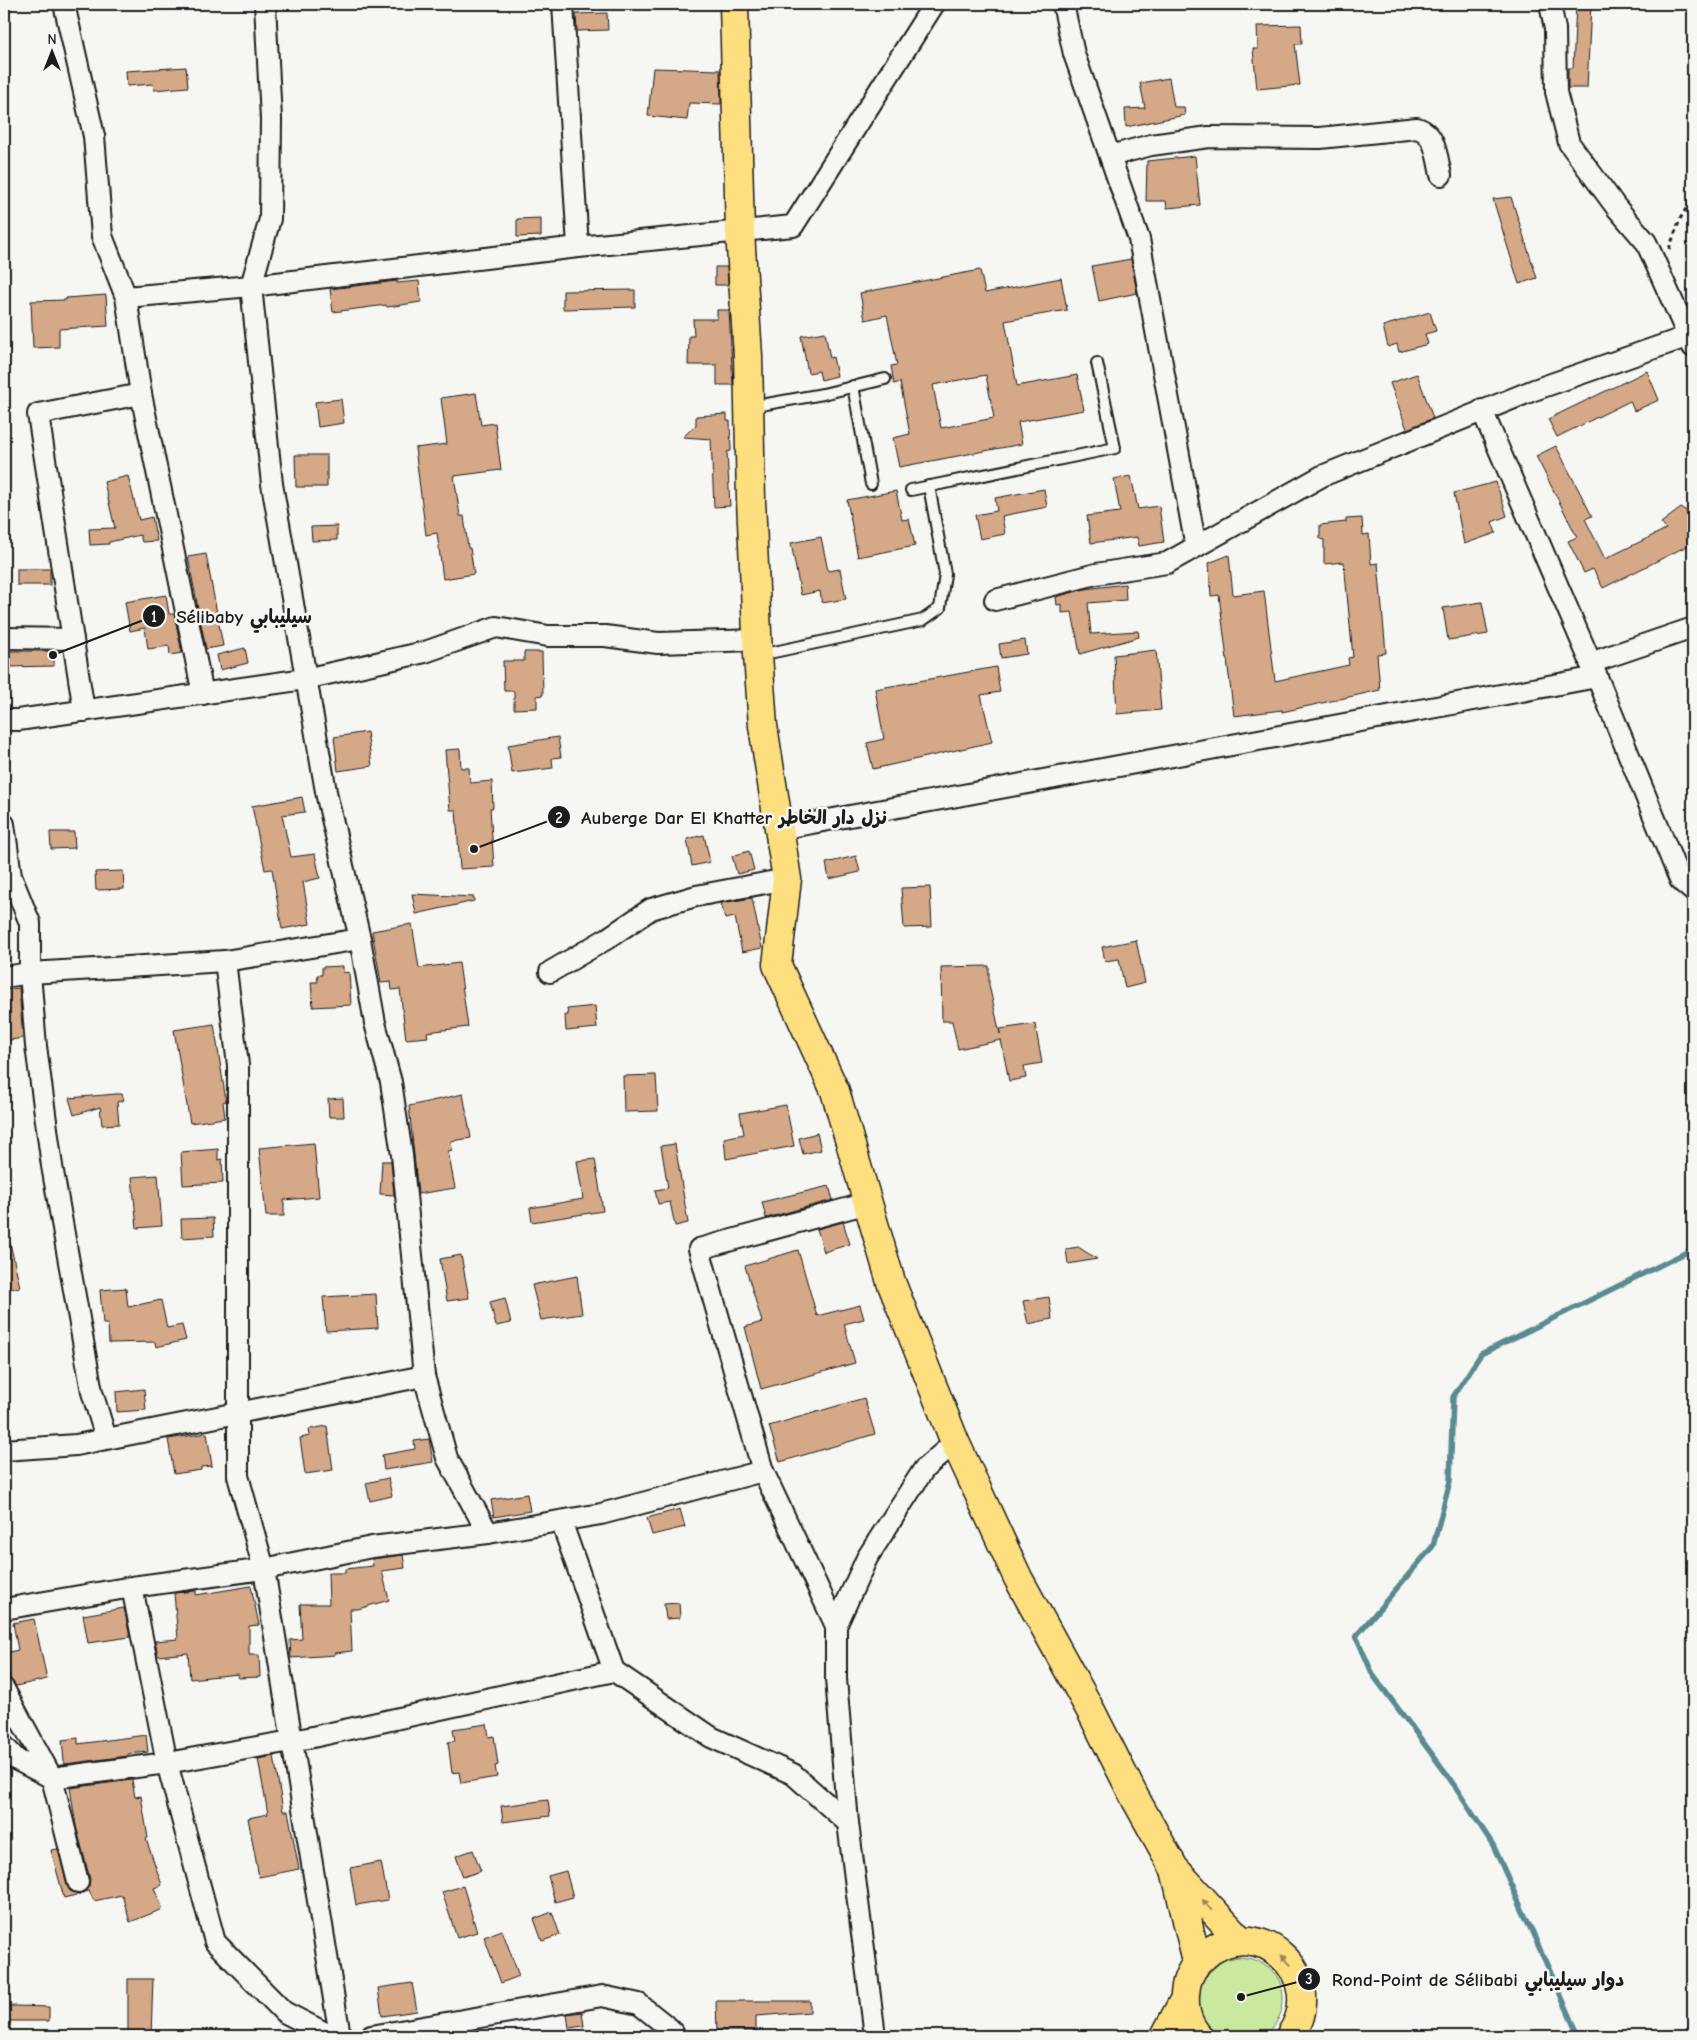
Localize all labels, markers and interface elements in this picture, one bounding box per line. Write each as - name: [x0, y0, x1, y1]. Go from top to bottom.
- north arrow: [28, 28, 78, 78]
- text: N: [47, 31, 57, 48]
- callout: Sélibaby سيليبابي: [141, 599, 322, 633]
- text: Sélibaby سيليبابي: [176, 606, 312, 633]
- text: 1: [151, 608, 157, 626]
- callout: Auberge Dar El Khatter نزل دار الخاطر: [546, 800, 897, 834]
- text: Auberge Dar El Khatter نزل دار الخاطر: [581, 807, 887, 829]
- text: 2: [555, 809, 563, 827]
- one-way arrow: [1201, 1899, 1213, 1911]
- one-way arrow: [1280, 1954, 1292, 1966]
- callout: Rond-Point de Sélibabi دوار سيليبابي: [1296, 1962, 1634, 1996]
- text: Rond-Point de Sélibabi دوار سيليبابي: [1332, 1969, 1624, 1996]
- text: 3: [1305, 1970, 1313, 1988]

